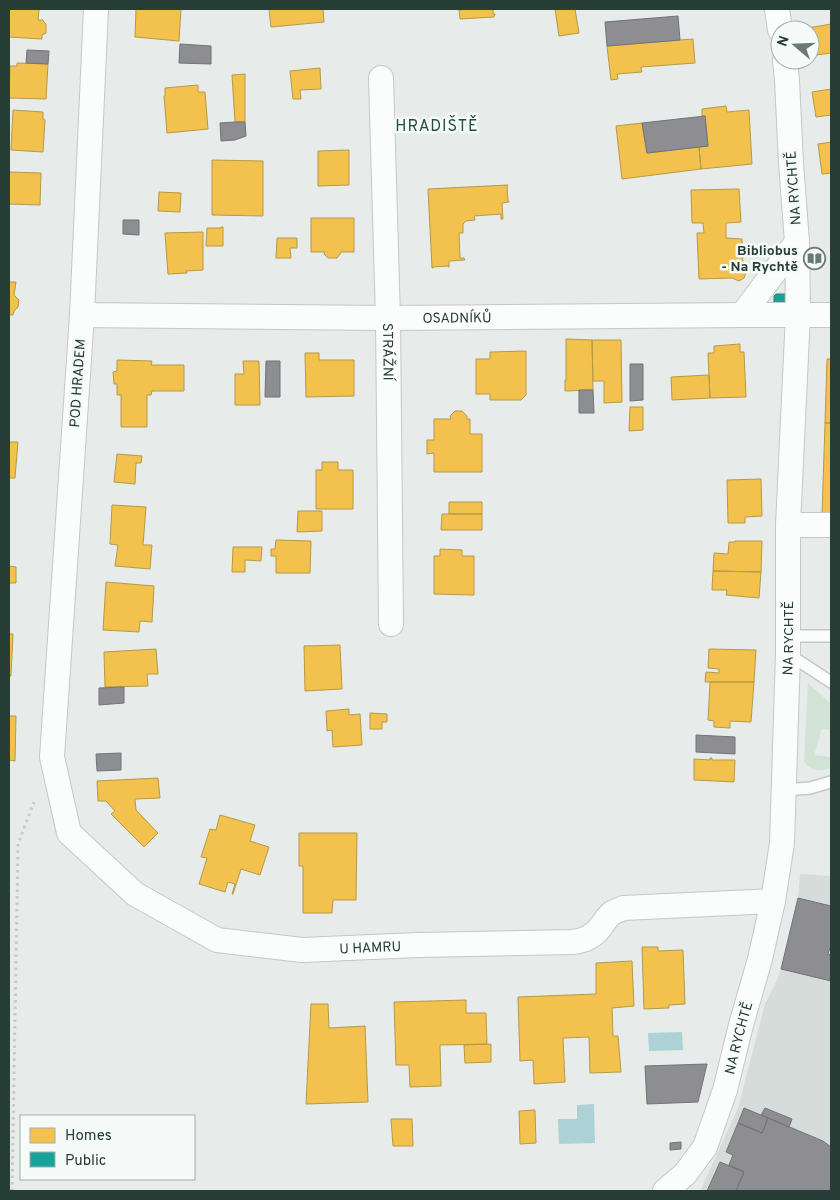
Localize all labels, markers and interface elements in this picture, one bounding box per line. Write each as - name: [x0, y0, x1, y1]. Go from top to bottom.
- north arrow: [770, 20, 820, 70]
- text: N: [774, 34, 794, 49]
- district label: HRADIŠTĚ: [395, 115, 479, 137]
- street label: NA RYCHTĚ: [782, 150, 806, 226]
- place label: Bibliobus - Na Rychtě: [721, 243, 798, 276]
- library icon: Bibliobus - Na Rychtě: [802, 246, 826, 270]
- street label: OSADNÍKŮ: [422, 309, 492, 328]
- street label: STRÁŽNÍ: [378, 323, 397, 382]
- street label: POD HRADEM: [67, 338, 90, 428]
- street label: NA RYCHTĚ: [780, 601, 798, 676]
- street label: U HAMRU: [339, 939, 402, 958]
- street label: NA RYCHTĚ: [722, 1000, 757, 1076]
- legend: [20, 1115, 195, 1180]
- text: Homes: [65, 1127, 112, 1146]
- text: Public: [65, 1152, 106, 1171]

